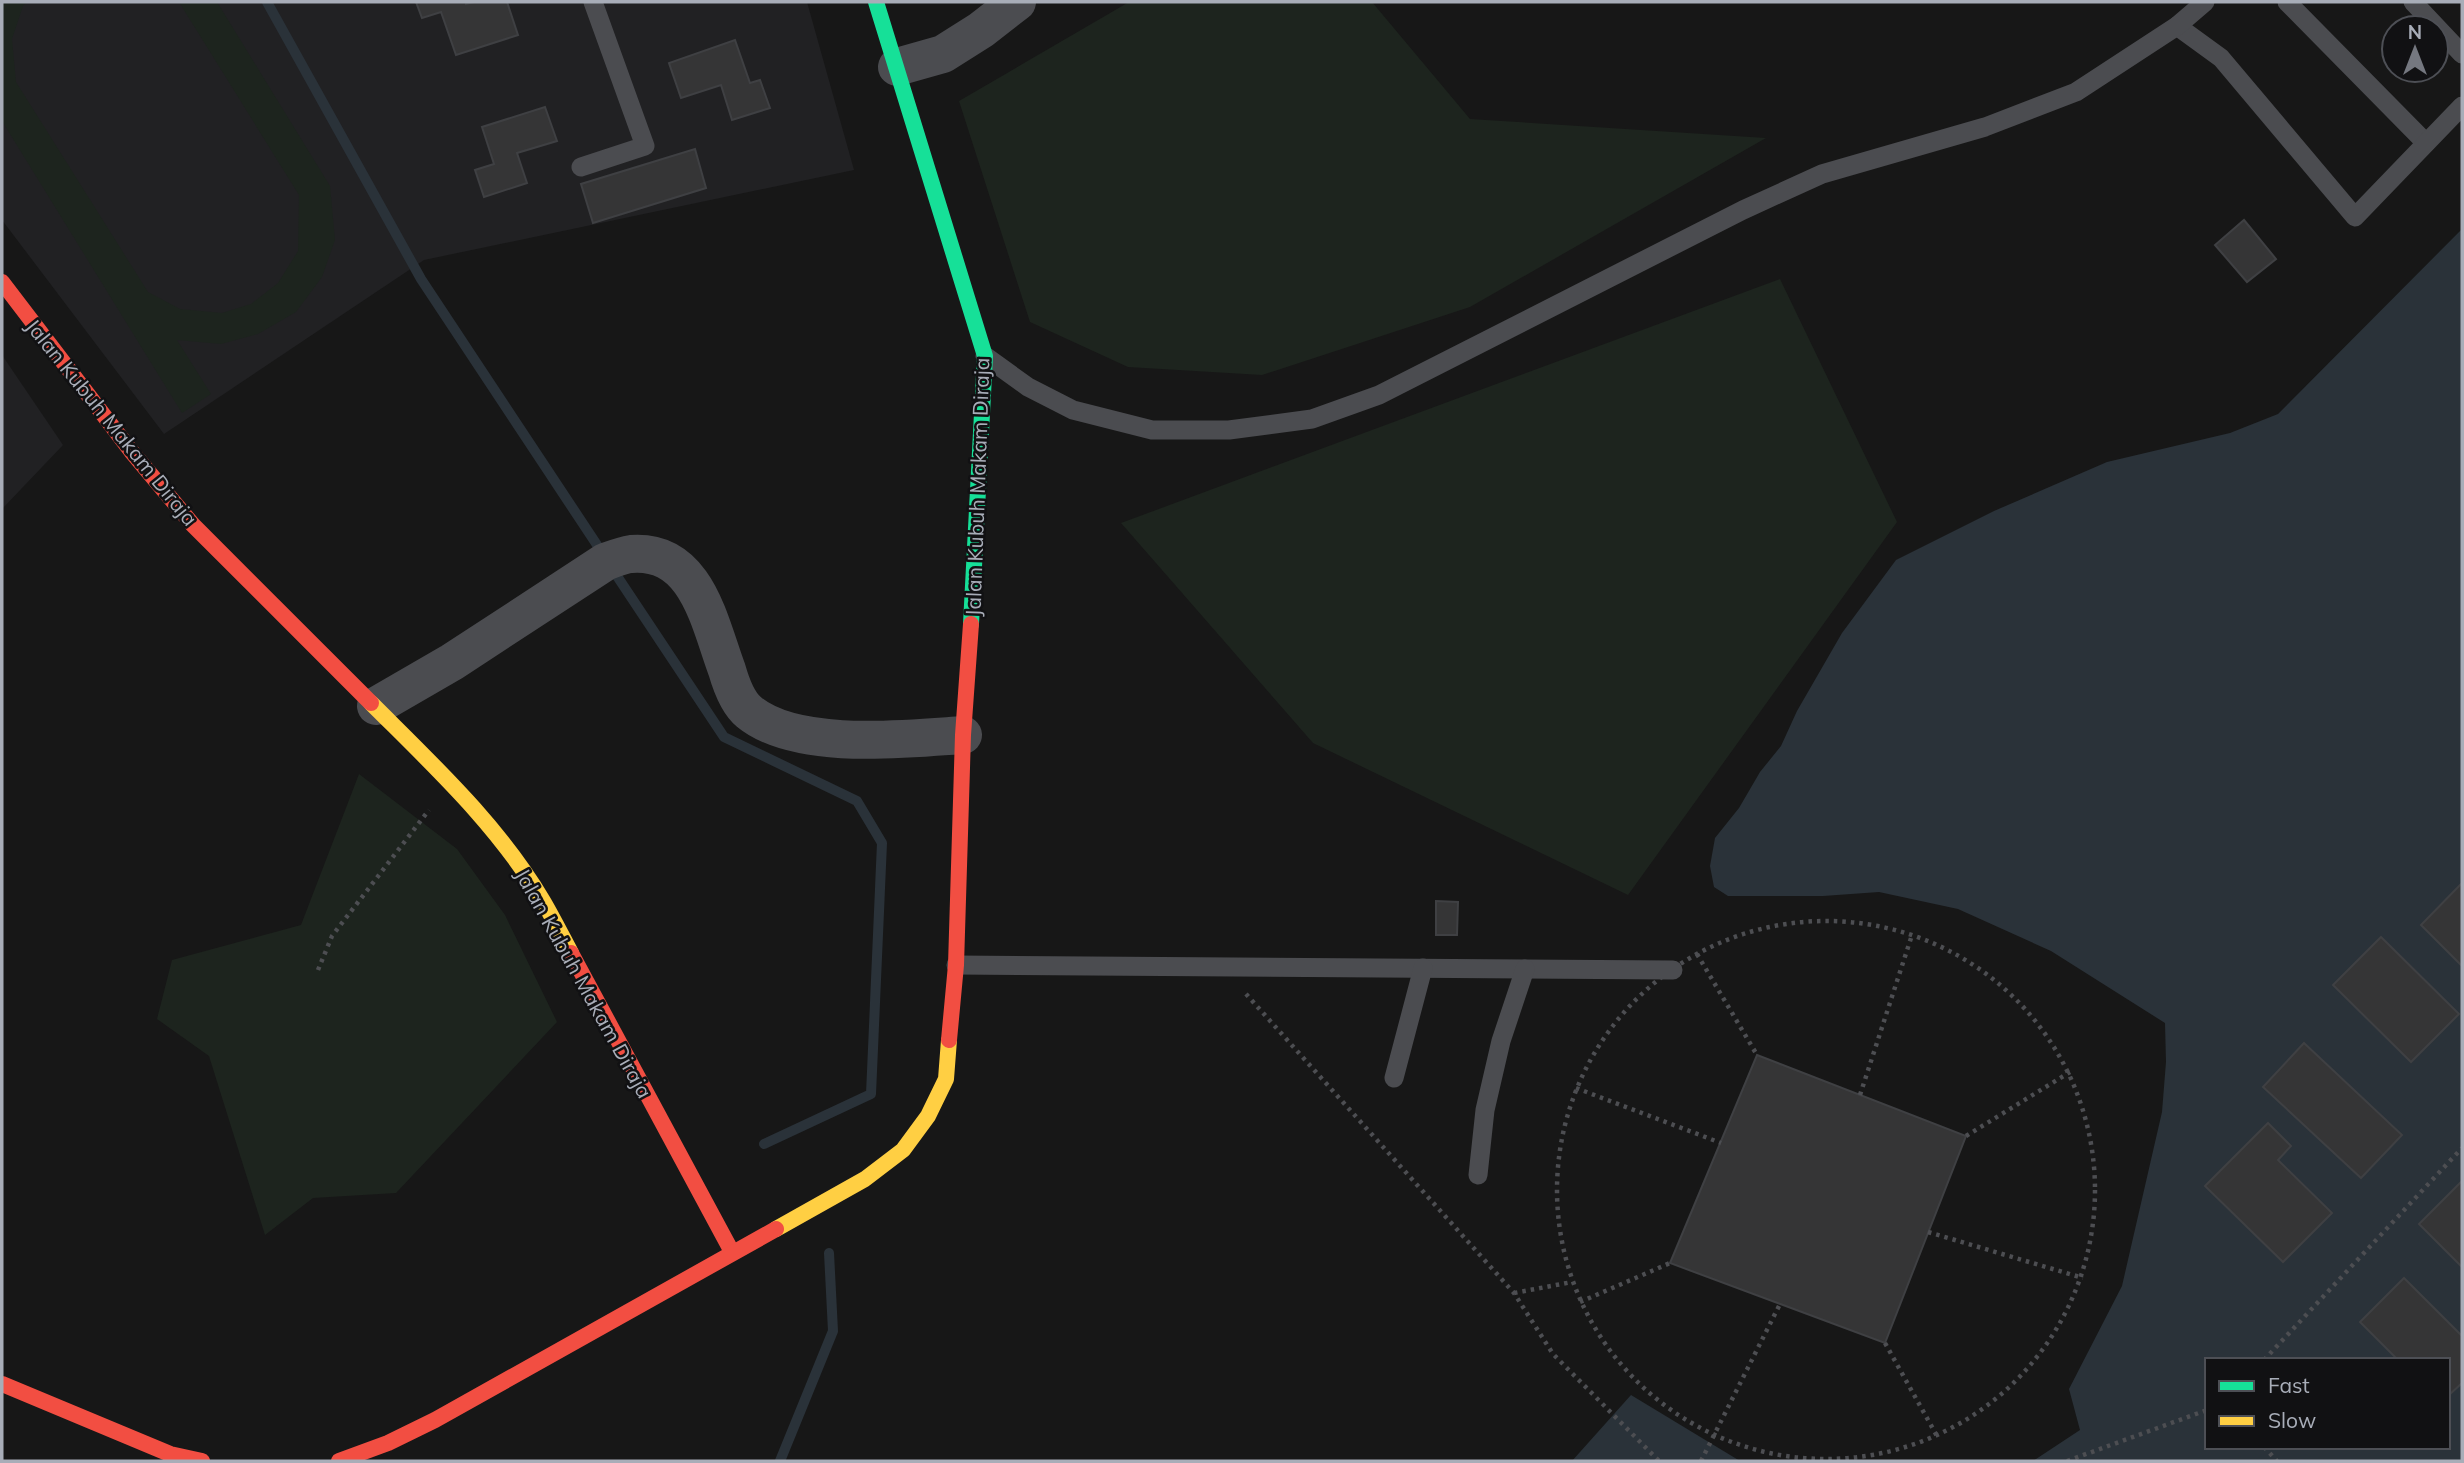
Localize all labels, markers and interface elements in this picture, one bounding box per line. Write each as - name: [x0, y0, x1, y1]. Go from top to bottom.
- north arrow: [2380, 14, 2450, 84]
- text: N: [2408, 20, 2422, 44]
- street label: Jalan Kubuh Makam Diraja: [20, 313, 204, 531]
- street label: Jalan Kubuh Makam Diraja: [959, 357, 995, 617]
- street label: Jalan Kubuh Makam Diraja: [510, 863, 658, 1103]
- legend: [2205, 1358, 2450, 1449]
- text: Fast: [2268, 1372, 2310, 1398]
- text: Slow: [2268, 1407, 2316, 1433]

